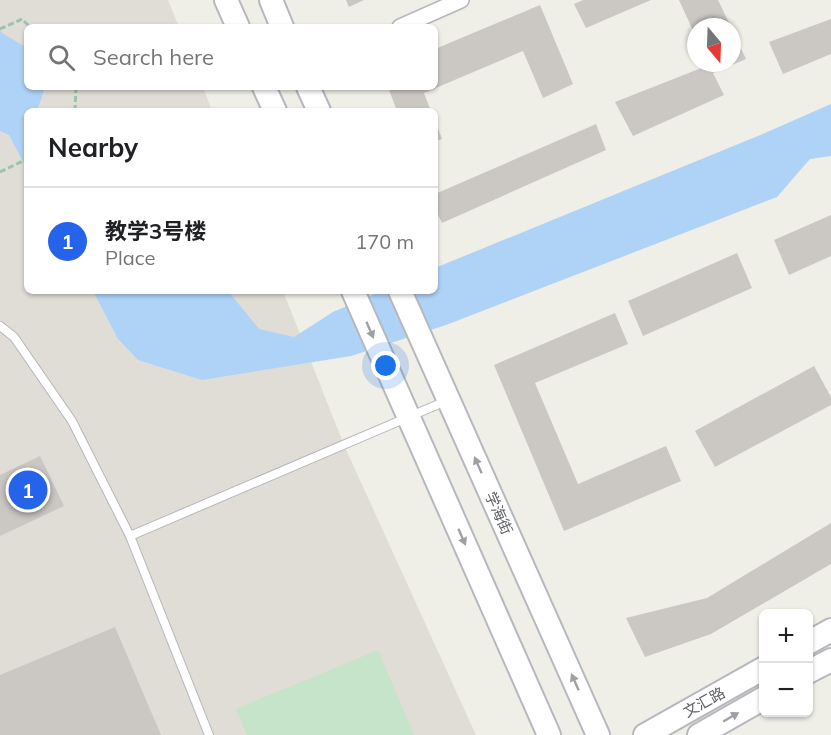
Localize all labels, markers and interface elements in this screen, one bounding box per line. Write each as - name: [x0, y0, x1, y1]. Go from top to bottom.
- north arrow: [687, 18, 741, 72]
- search box: [24, 24, 438, 90]
- icon: search: [45, 41, 78, 74]
- text: Search here: [93, 43, 214, 71]
- text: Nearby: [48, 131, 138, 164]
- text: 教学3号楼: [105, 217, 206, 245]
- text: 1: [62, 229, 74, 254]
- text: 170 m: [355, 229, 414, 254]
- text: Place: [105, 245, 155, 270]
- one-way arrow: [365, 321, 375, 339]
- your location: [371, 351, 400, 380]
- one-way arrow: [473, 457, 482, 474]
- pin: 1: [9, 468, 48, 512]
- street label: 学海街: [481, 489, 517, 537]
- one-way arrow: [457, 529, 467, 547]
- map controls: [759, 609, 813, 717]
- button: +: [759, 609, 813, 663]
- button: −: [759, 663, 813, 717]
- one-way arrow: [570, 673, 579, 690]
- street label: 文汇路: [680, 683, 728, 721]
- one-way arrow: [723, 712, 740, 722]

